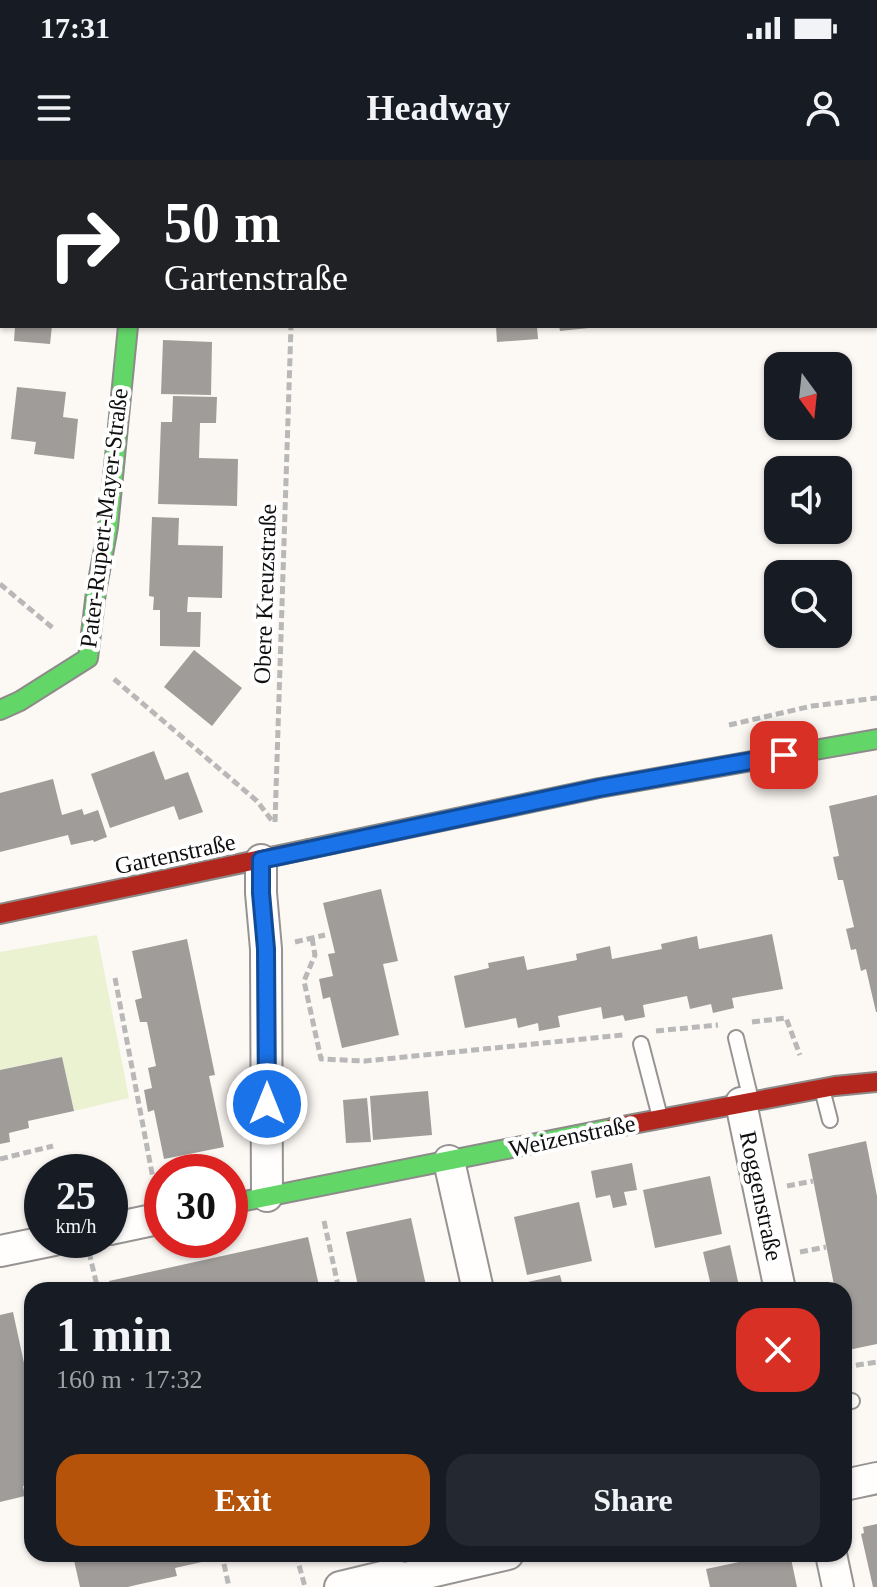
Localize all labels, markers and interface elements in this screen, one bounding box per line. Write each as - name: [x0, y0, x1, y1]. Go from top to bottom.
- text: 17:31: [40, 11, 110, 44]
- icon: menu: [32, 86, 76, 130]
- icon: person: [801, 86, 845, 130]
- text: Headway: [367, 88, 511, 128]
- icon: right: [32, 192, 136, 296]
- text: 50 m: [164, 192, 281, 254]
- text: Gartenstraße: [164, 258, 348, 298]
- north arrow: [764, 352, 852, 440]
- map controls: [764, 352, 852, 648]
- street label: Pater-Rupert-Mayer-Straße: [75, 387, 133, 649]
- button: sound: [764, 456, 852, 544]
- street label: Obere Kreuzstraße: [249, 503, 281, 685]
- button: search: [764, 560, 852, 648]
- pin: [750, 721, 818, 789]
- icon: arrive: [762, 733, 806, 777]
- street label: Gartenstraße: [112, 829, 238, 879]
- position arrow: [225, 1062, 309, 1146]
- street label: Weizenstraße: [506, 1110, 638, 1162]
- street label: Roggenstraße: [735, 1129, 787, 1263]
- speed limit sign: 30: [144, 1154, 248, 1258]
- text: 25: [56, 1173, 96, 1218]
- text: km/h: [55, 1215, 97, 1237]
- text: 1 min: [56, 1308, 172, 1361]
- button: close: [736, 1308, 820, 1392]
- text: 160 m · 17:32: [56, 1365, 203, 1394]
- button: Exit: [56, 1454, 430, 1546]
- button: Share: [446, 1454, 820, 1546]

